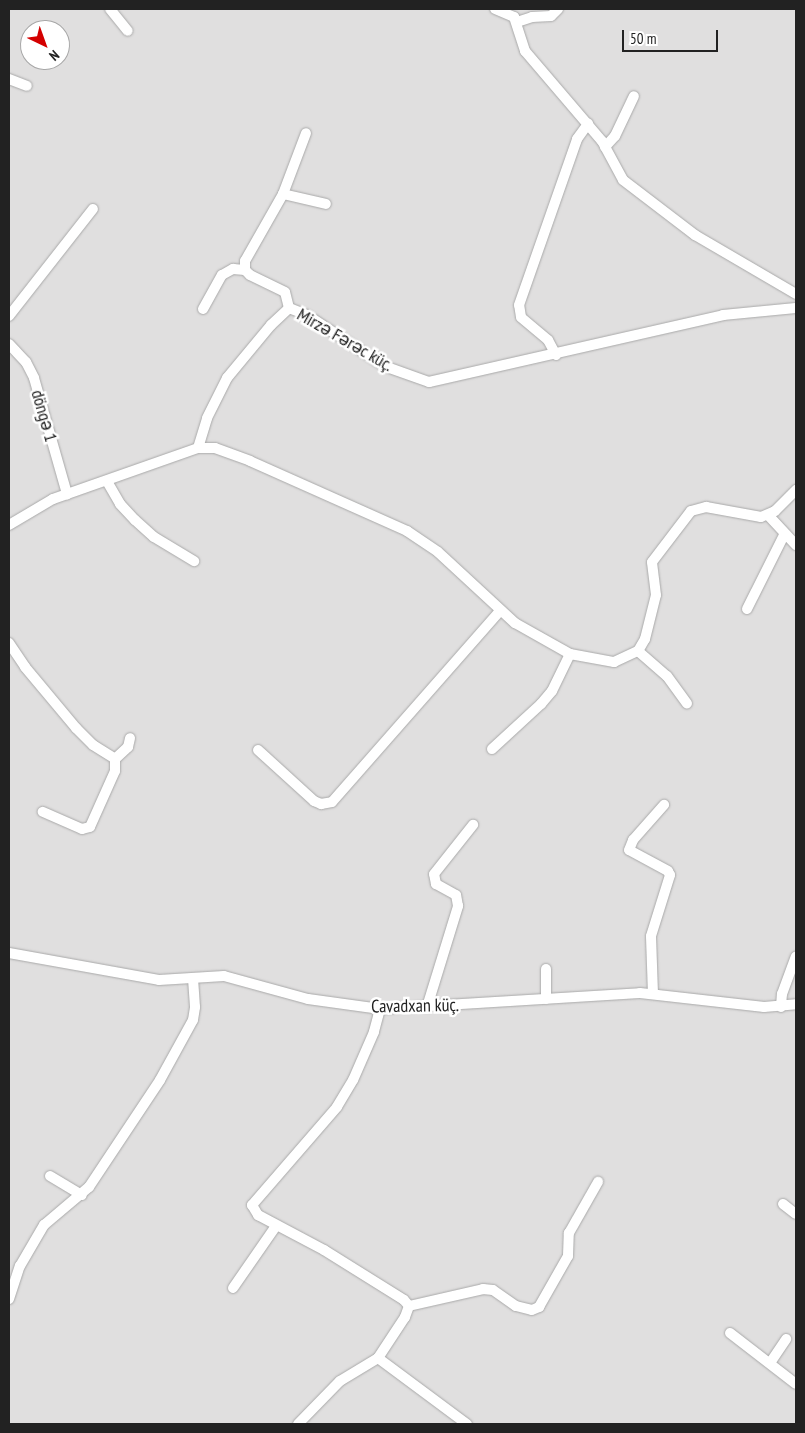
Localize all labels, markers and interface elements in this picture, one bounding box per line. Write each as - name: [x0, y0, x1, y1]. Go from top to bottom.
- north arrow: [20, 20, 70, 70]
- scale bar: [625, 20, 721, 52]
- text: 50 m: [630, 29, 656, 48]
- text: N: [46, 46, 63, 65]
- street label: Mirzə Fərəc küç.: [293, 304, 397, 376]
- street label: döngə 1: [26, 387, 62, 445]
- street label: Cavadxan küç.: [371, 994, 459, 1018]

